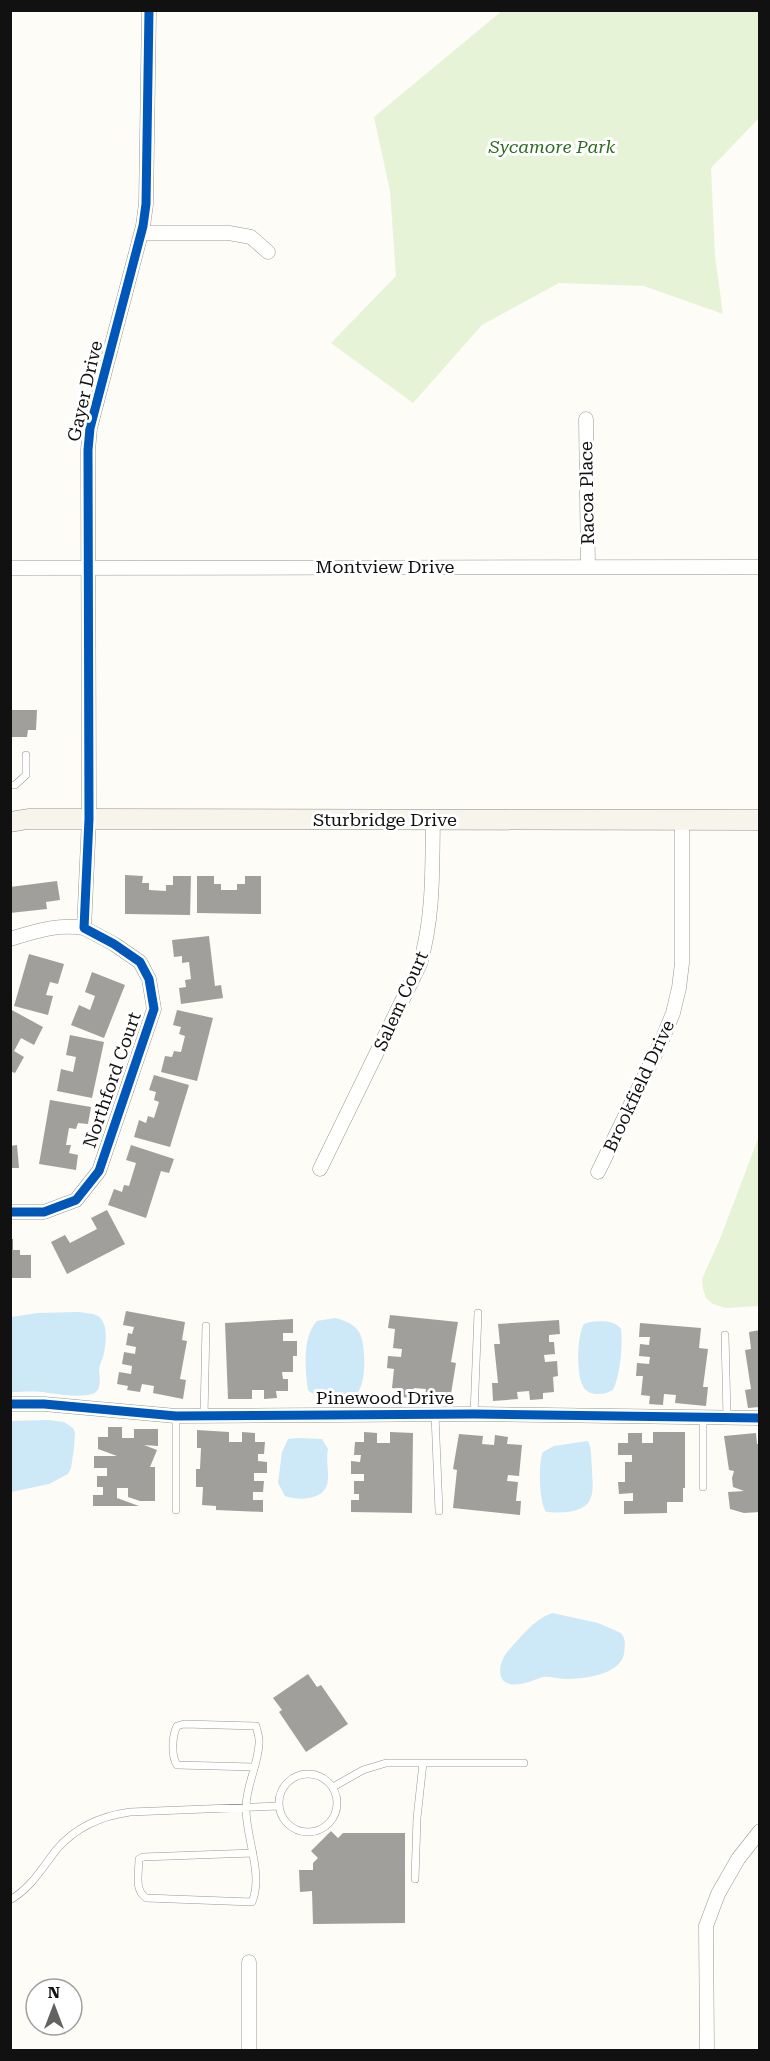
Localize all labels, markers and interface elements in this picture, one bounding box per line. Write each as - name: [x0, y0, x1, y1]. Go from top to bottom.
- park label: Sycamore Park: [488, 136, 615, 157]
- street label: Gayer Drive: [63, 338, 106, 443]
- street label: Racoa Place: [575, 441, 598, 545]
- street label: Montview Drive: [316, 556, 455, 577]
- street label: Sturbridge Drive: [313, 809, 457, 830]
- street label: Salem Court: [369, 947, 432, 1054]
- street label: Northford Court: [78, 1009, 145, 1151]
- street label: Brookfield Drive: [599, 1016, 678, 1155]
- street label: Pinewood Drive: [316, 1387, 454, 1408]
- north arrow: [24, 1977, 84, 2037]
- text: N: [48, 1983, 60, 2002]

